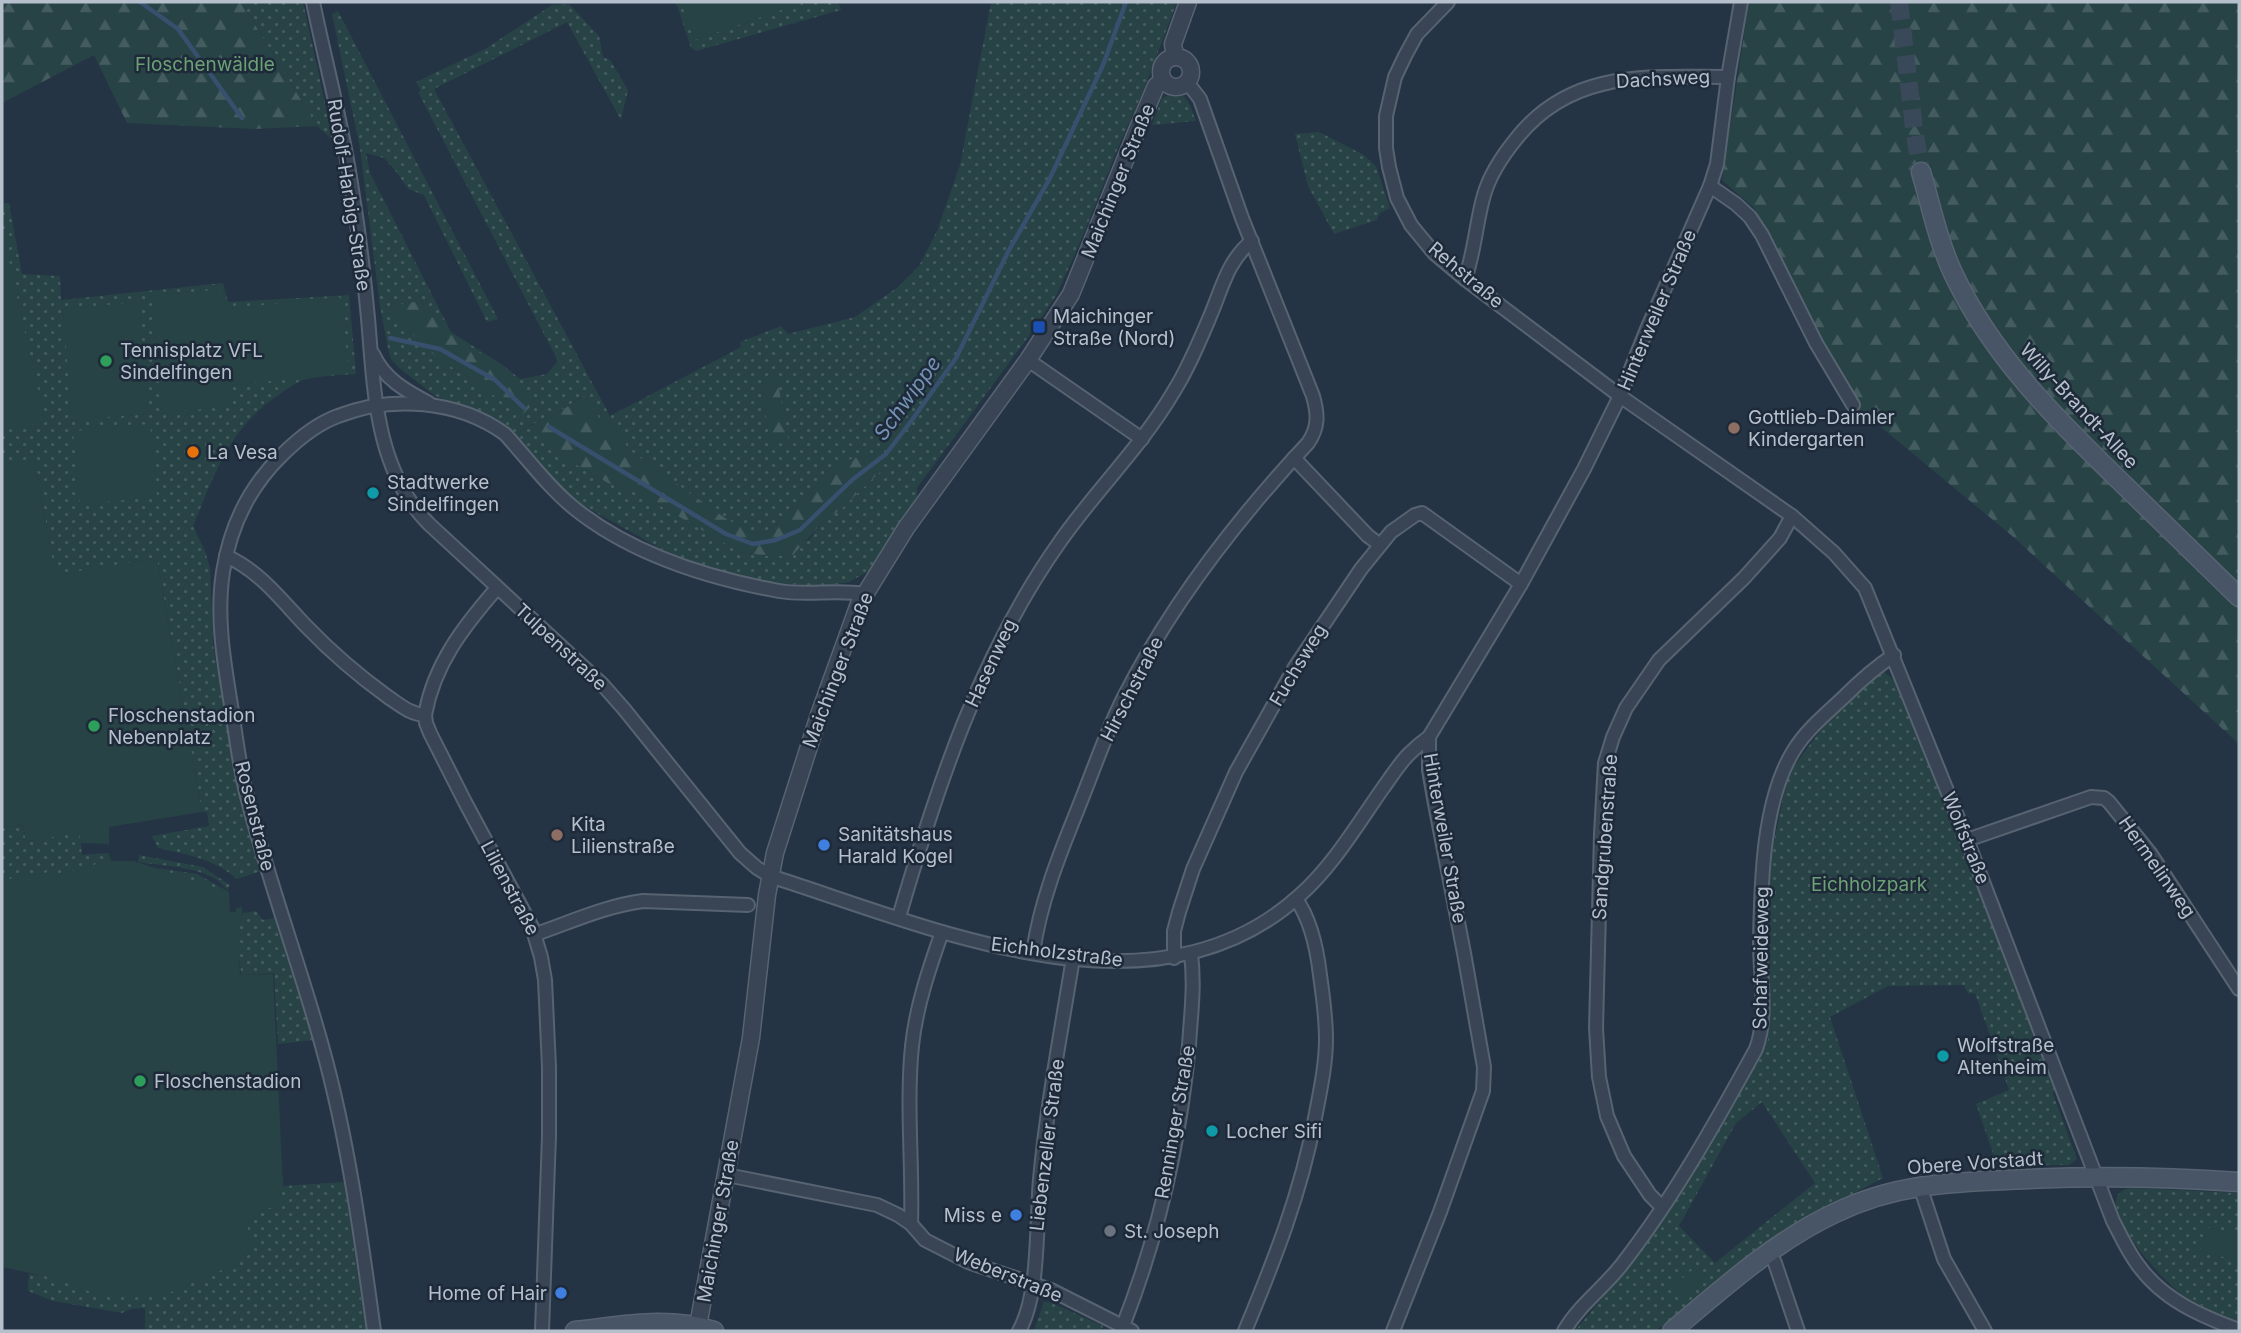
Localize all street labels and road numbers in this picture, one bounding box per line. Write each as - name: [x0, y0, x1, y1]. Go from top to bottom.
- street label: Dachsweg: [1615, 65, 1711, 93]
- street label: Rudolf-Harbig-Straße: [322, 97, 376, 293]
- street label: Maichinger Straße: [1077, 100, 1159, 262]
- street label: Hinterweiler Straße: [1613, 226, 1701, 394]
- street label: Rehstraße: [1424, 237, 1508, 313]
- street label: Willy-Brandt-Allee: [2015, 339, 2143, 473]
- street label: Maichinger Straße: [798, 589, 878, 751]
- street label: Tulpenstraße: [510, 599, 612, 695]
- street label: Hasenweg: [960, 615, 1022, 711]
- street label: Fuchsweg: [1264, 620, 1332, 710]
- street label: Hirschstraße: [1096, 633, 1168, 745]
- street label: Hinterweiler Straße: [1419, 751, 1471, 925]
- street label: Sandgrubenstraße: [1588, 753, 1622, 921]
- street label: Rosenstraße: [230, 759, 280, 873]
- street label: Wolfstraße: [1937, 789, 1995, 887]
- street label: Hermelinweg: [2114, 812, 2200, 922]
- street label: Lilienstraße: [476, 837, 544, 939]
- street label: Schafweideweg: [1748, 886, 1774, 1030]
- street label: Eichholzstraße: [990, 933, 1124, 971]
- street label: Renninger Straße: [1150, 1043, 1200, 1201]
- street label: Liebenzeller Straße: [1025, 1058, 1069, 1232]
- street label: Maichinger Straße: [692, 1138, 744, 1304]
- street label: Obere Vorstadt: [1906, 1147, 2044, 1179]
- street label: Weberstraße: [950, 1243, 1066, 1307]

